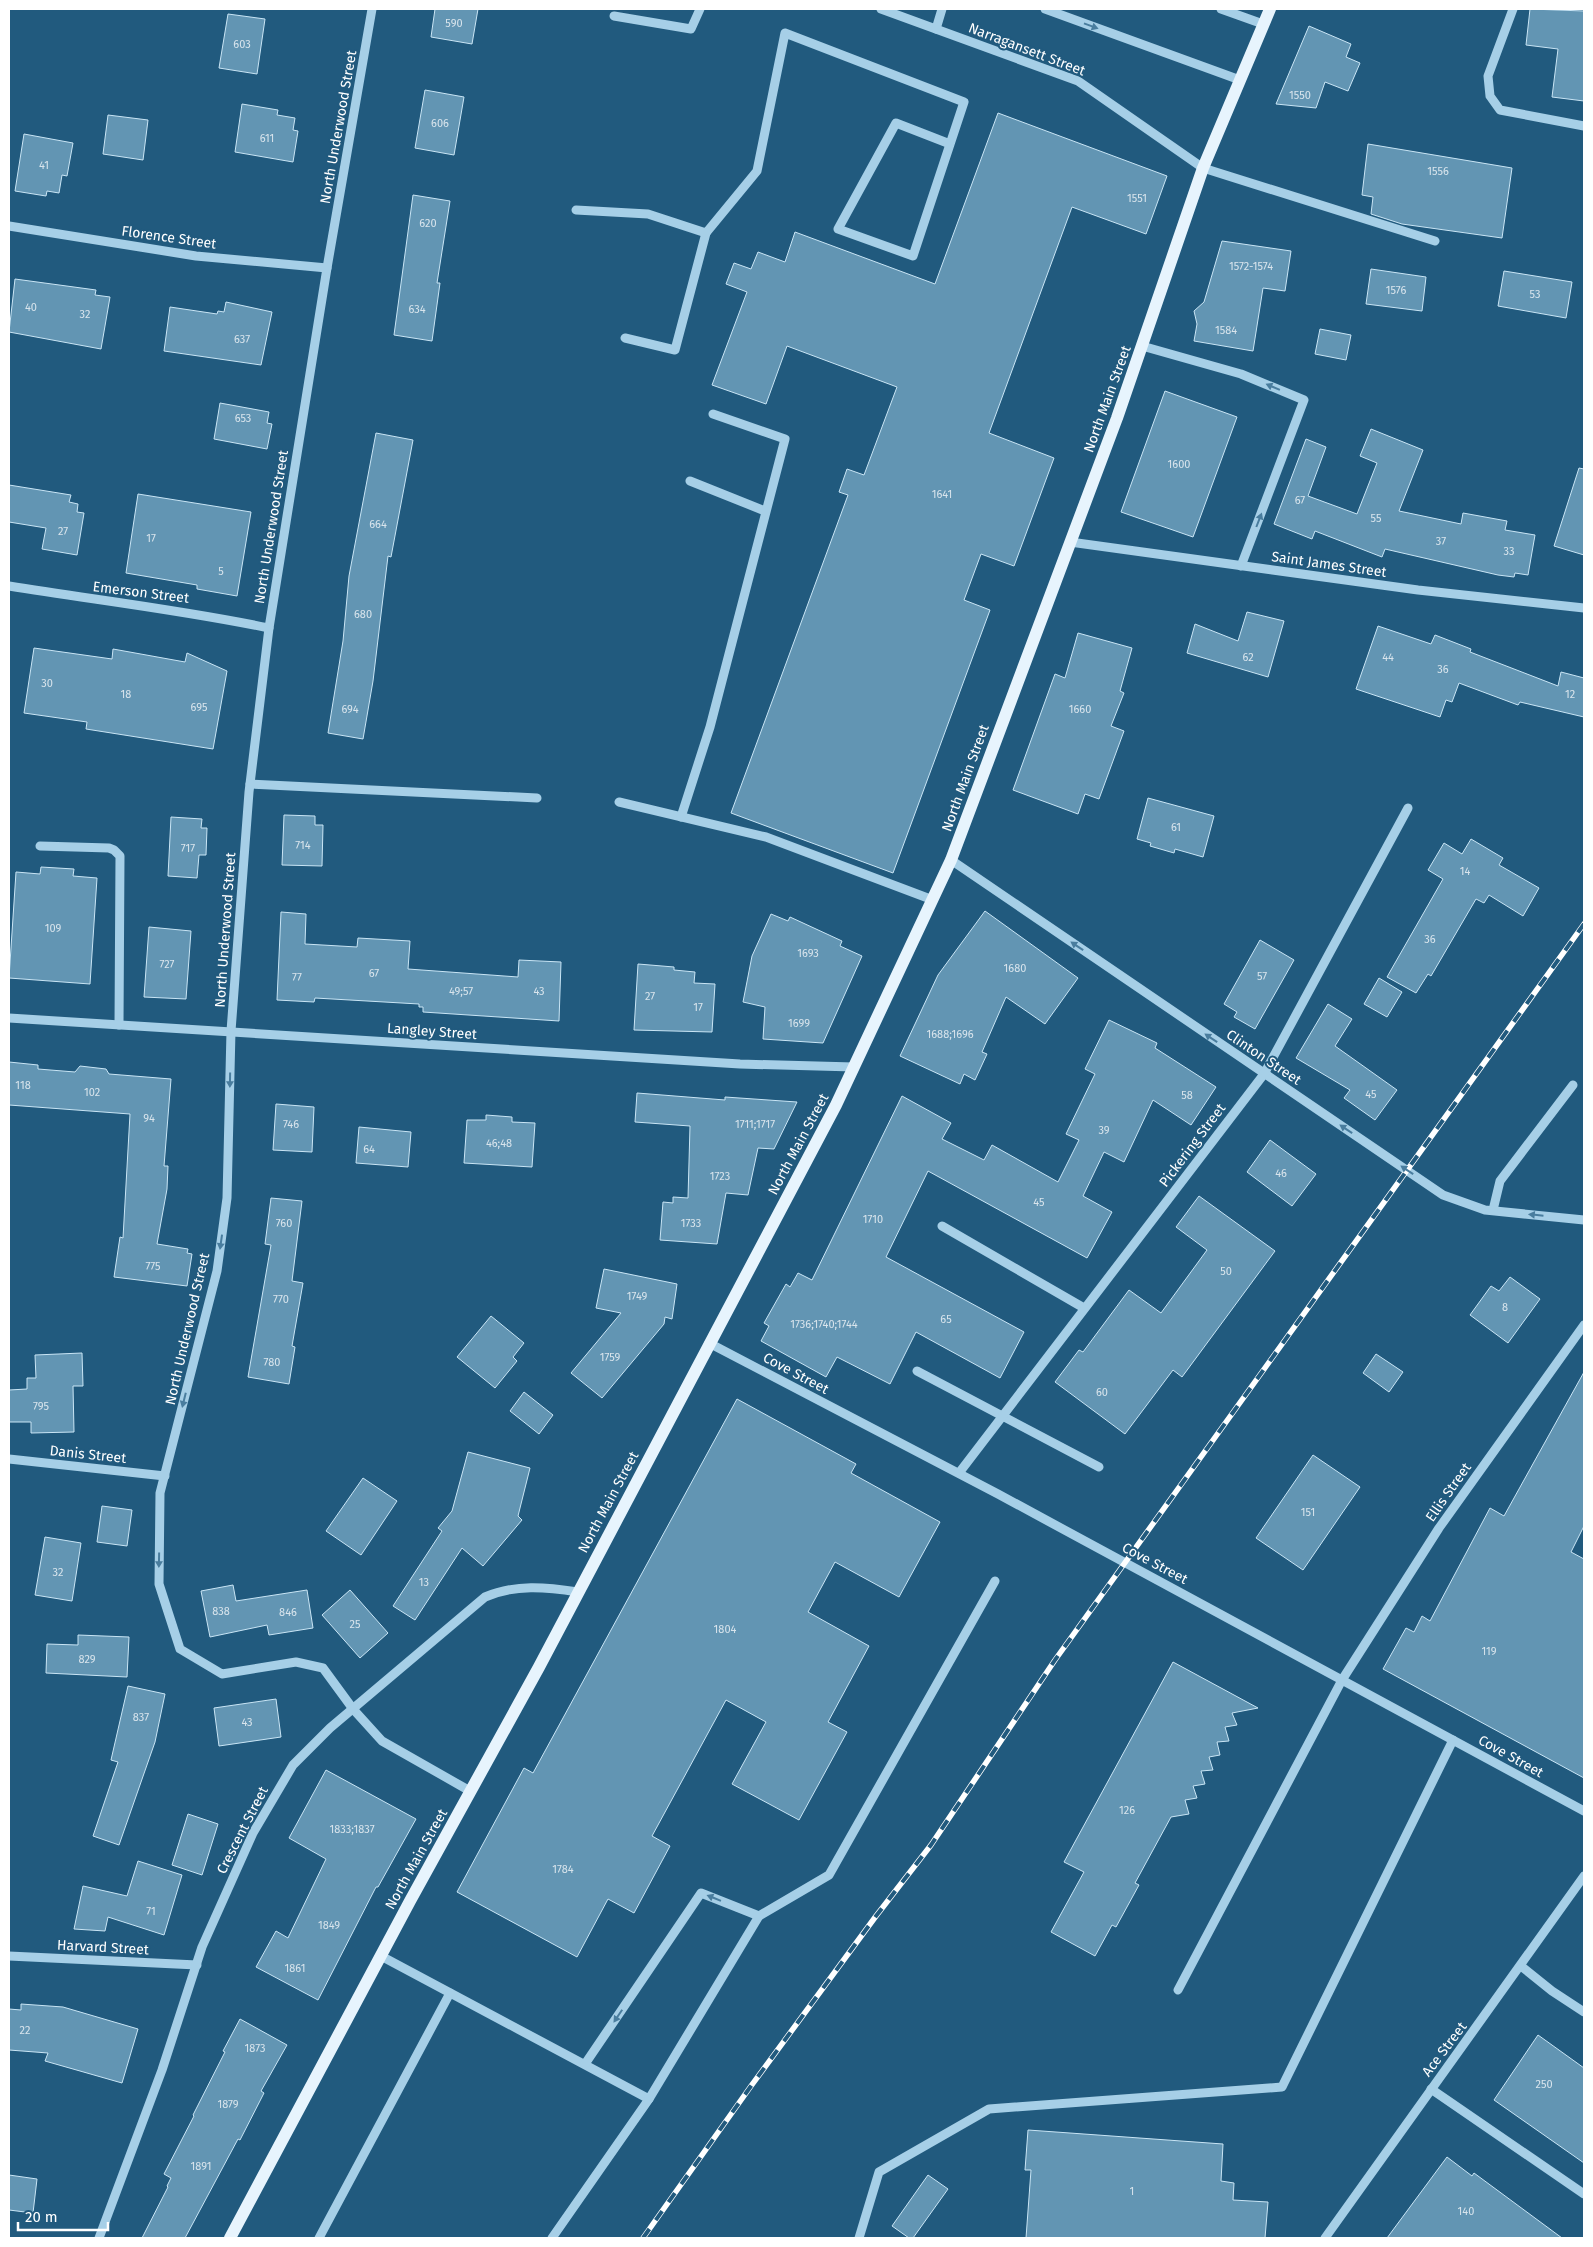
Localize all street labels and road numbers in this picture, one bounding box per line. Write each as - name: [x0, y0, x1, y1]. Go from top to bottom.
- street label: Narragansett Street: [966, 19, 1089, 80]
- street label: North Underwood Street: [317, 48, 361, 205]
- street label: Florence Street: [120, 222, 218, 253]
- street label: North Main Street: [1080, 343, 1135, 455]
- street label: North Underwood Street: [251, 448, 292, 605]
- street label: Saint James Street: [1270, 548, 1388, 581]
- street label: Emerson Street: [92, 578, 191, 607]
- street label: North Main Street: [938, 722, 993, 834]
- street label: North Underwood Street: [212, 851, 239, 1008]
- street label: Langley Street: [386, 1020, 478, 1043]
- street label: Clinton Street: [1223, 1026, 1305, 1089]
- street label: North Main Street: [765, 1090, 833, 1198]
- street label: Pickering Street: [1156, 1100, 1230, 1190]
- street label: North Underwood Street: [162, 1251, 213, 1407]
- street label: Cove Street: [760, 1349, 832, 1398]
- street label: Danis Street: [49, 1442, 128, 1467]
- street label: North Main Street: [575, 1448, 643, 1556]
- street label: Ellis Street: [1422, 1459, 1475, 1525]
- street label: Cove Street: [1119, 1539, 1191, 1588]
- street label: Cove Street: [1475, 1732, 1547, 1782]
- street label: Crescent Street: [213, 1783, 272, 1877]
- street label: North Main Street: [382, 1805, 452, 1913]
- street label: Harvard Street: [57, 1937, 150, 1958]
- street label: Ace Street: [1418, 2018, 1471, 2080]

